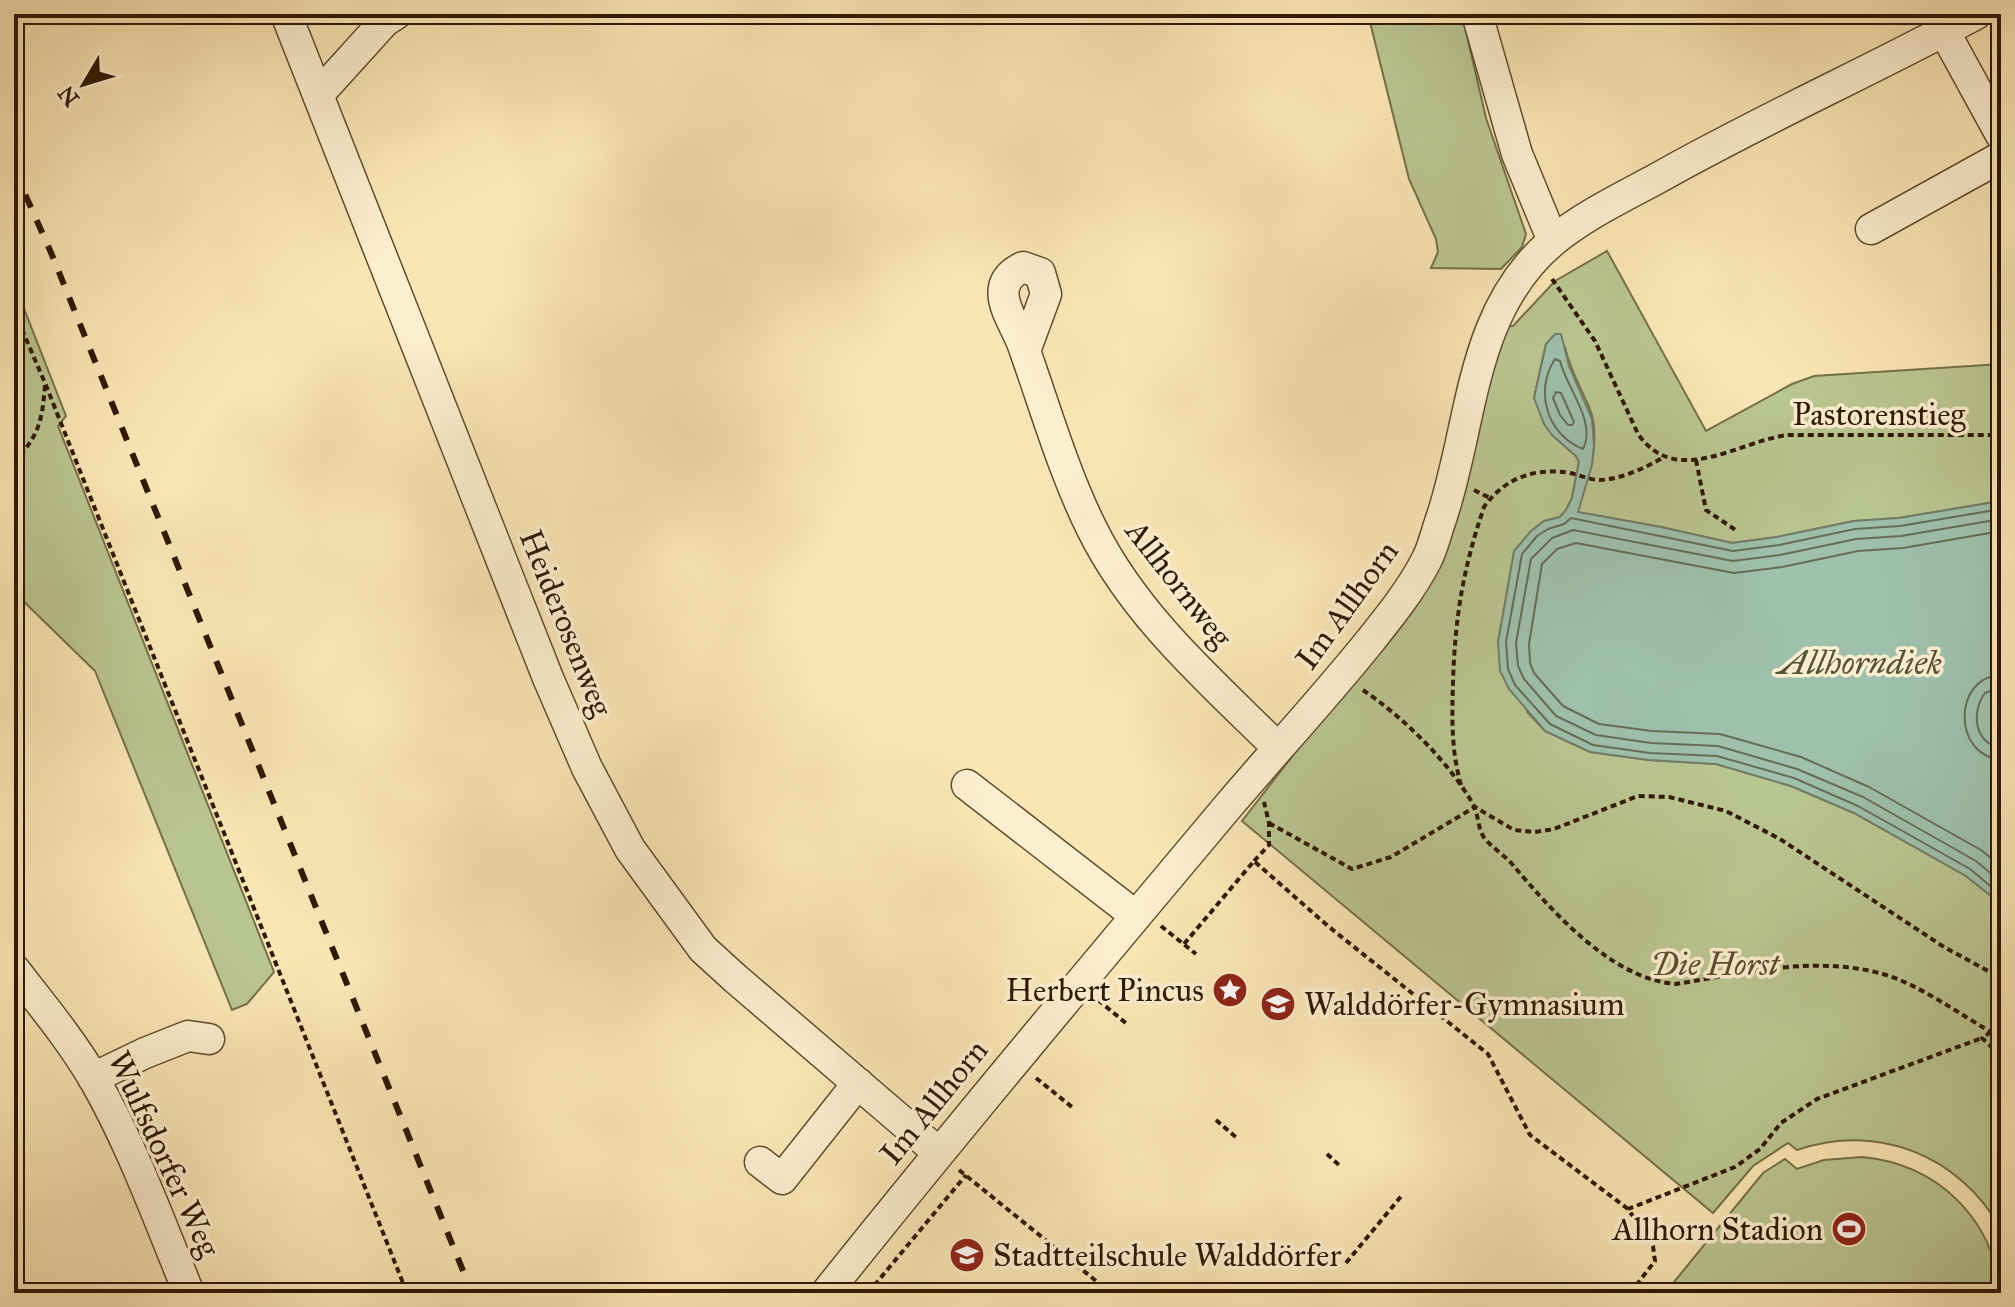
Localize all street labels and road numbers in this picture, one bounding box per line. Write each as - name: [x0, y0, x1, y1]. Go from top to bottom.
- street label: Pastorenstieg: [1793, 395, 1967, 434]
- street label: Allhornweg: [1116, 511, 1241, 656]
- street label: Heiderosenweg: [511, 524, 622, 723]
- street label: Im Allhorn: [1287, 533, 1407, 677]
- street label: Im Allhorn: [872, 1032, 996, 1172]
- street label: Wulfsdorfer Weg: [99, 1045, 229, 1264]

